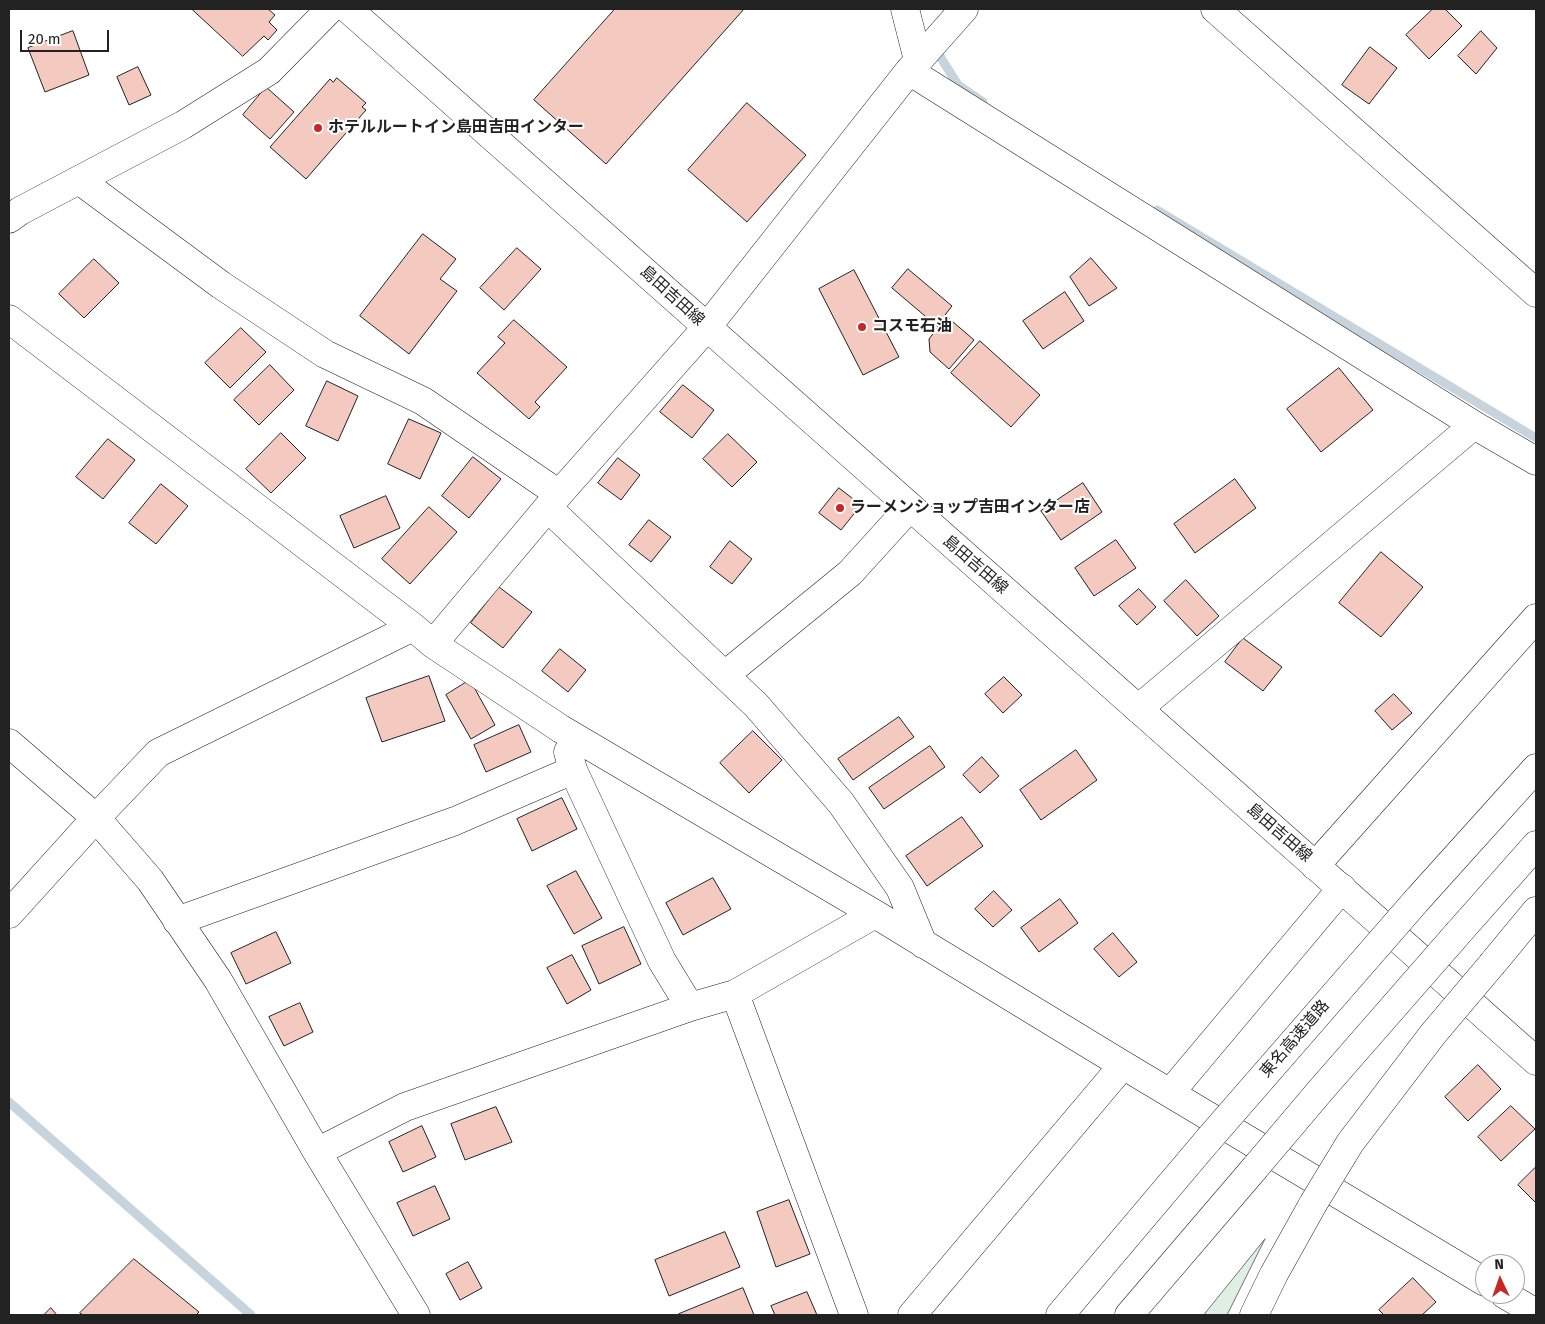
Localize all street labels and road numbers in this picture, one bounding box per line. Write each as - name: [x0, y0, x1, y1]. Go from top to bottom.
- street label: 島田吉田線: [636, 262, 708, 330]
- street label: 島田吉田線: [939, 532, 1011, 598]
- street label: 島田吉田線: [1243, 800, 1315, 866]
- street label: 東名高速道路: [1256, 996, 1334, 1082]

